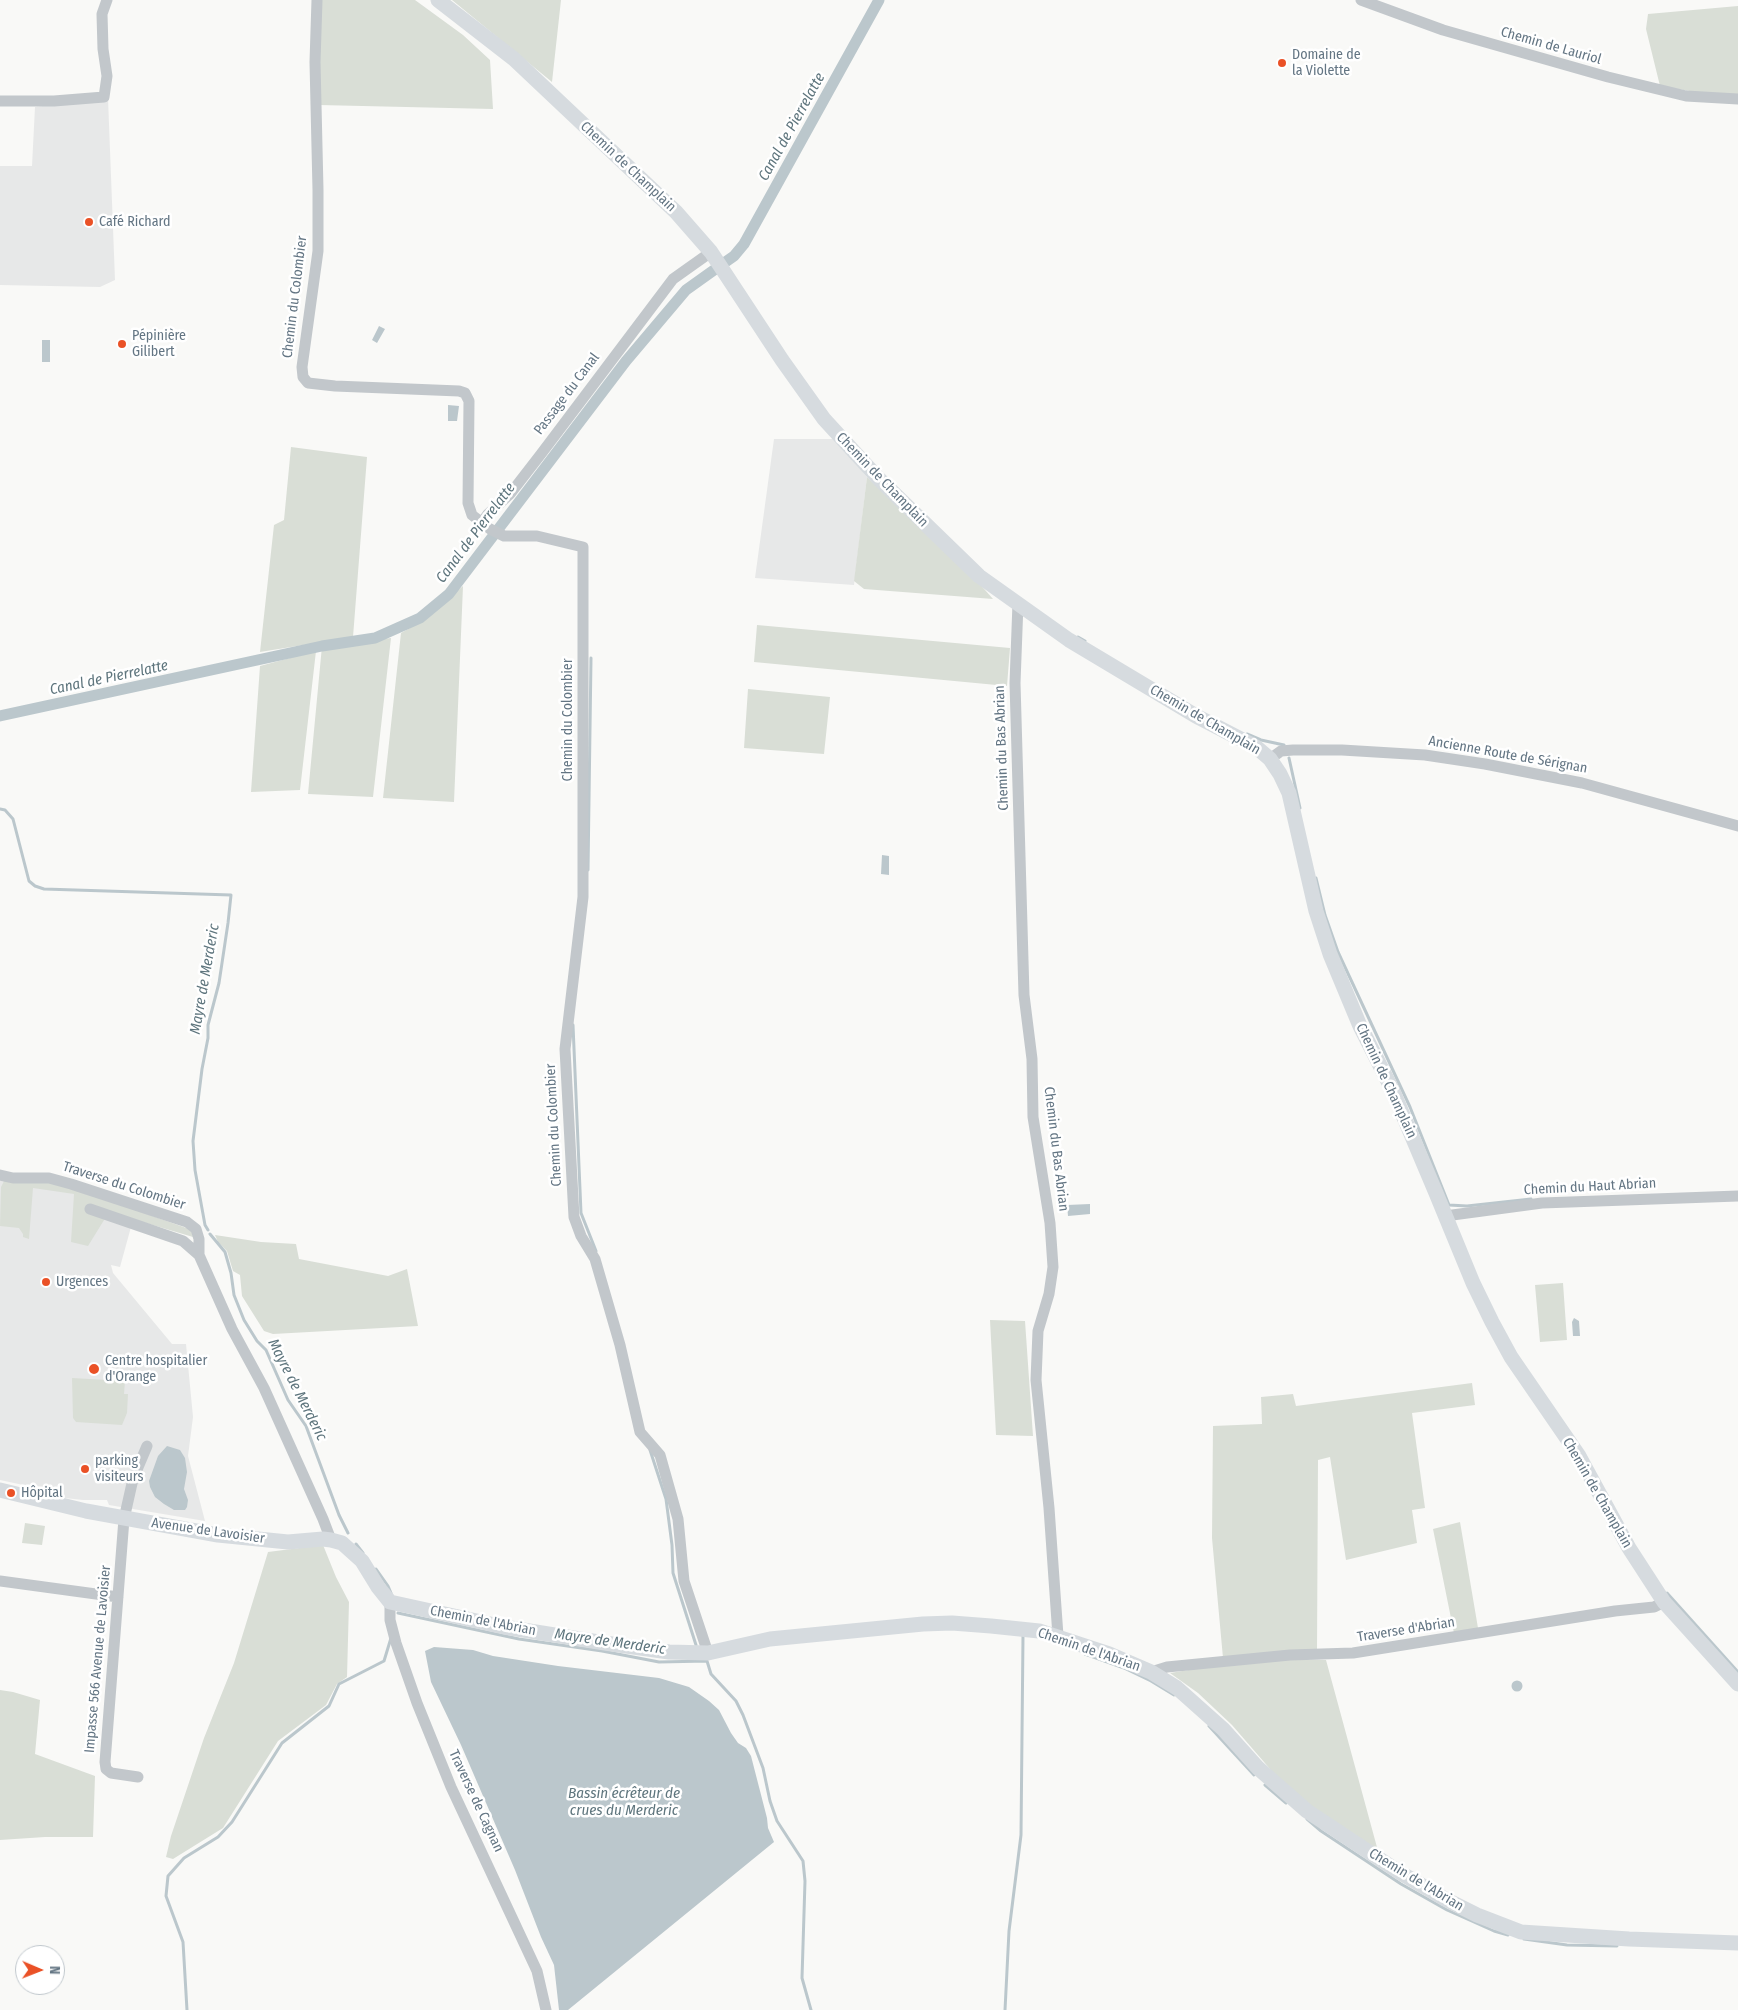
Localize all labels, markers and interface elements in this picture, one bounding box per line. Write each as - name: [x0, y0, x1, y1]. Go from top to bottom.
- street label: Chemin de Lauriol: [1499, 24, 1603, 68]
- place label: Domaine de la Violette: [1292, 47, 1361, 80]
- marker: Domaine de la Violette: [1276, 57, 1288, 69]
- water label: Canal de Pierrelatte: [755, 70, 829, 184]
- street label: Chemin de Champlain: [577, 118, 679, 216]
- place label: Café Richard: [99, 214, 171, 230]
- marker: Café Richard: [83, 216, 95, 228]
- street label: Chemin du Colombier: [279, 235, 311, 359]
- place label: Pépinière Gilibert: [132, 328, 186, 361]
- marker: Pépinière Gilibert: [116, 338, 128, 350]
- street label: Passage du Canal: [531, 350, 603, 438]
- street label: Chemin de Champlain: [833, 429, 931, 531]
- water label: Canal de Pierrelatte: [433, 479, 519, 587]
- water label: Canal de Pierrelatte: [48, 657, 170, 699]
- street label: Chemin du Colombier: [560, 658, 576, 782]
- street label: Chemin de Champlain: [1147, 682, 1263, 758]
- street label: Chemin du Bas Abrian: [991, 685, 1013, 811]
- street label: Ancienne Route de Sérignan: [1427, 733, 1589, 777]
- water label: Mayre de Merderic: [186, 922, 224, 1036]
- street label: Chemin de Champlain: [1352, 1021, 1420, 1141]
- street label: Chemin du Colombier: [542, 1063, 566, 1187]
- street label: Chemin du Bas Abrian: [1040, 1086, 1072, 1212]
- street label: Traverse du Colombier: [61, 1158, 187, 1214]
- street label: Chemin du Haut Abrian: [1523, 1175, 1657, 1199]
- place label: Urgences: [56, 1274, 108, 1290]
- marker: Urgences: [40, 1276, 52, 1288]
- water label: Mayre de Merderic: [264, 1336, 330, 1444]
- place label: Centre hospitalier d'Orange: [105, 1353, 207, 1385]
- marker: Centre hospitalier d'Orange: [87, 1362, 101, 1376]
- street label: Chemin de Champlain: [1559, 1435, 1635, 1551]
- place label: parking visiteurs: [95, 1453, 144, 1485]
- marker: parking visiteurs: [79, 1463, 91, 1475]
- place label: Hôpital: [21, 1485, 63, 1501]
- marker: Hôpital: [5, 1487, 17, 1499]
- street label: Avenue de Lavoisier: [150, 1515, 266, 1547]
- street label: Impasse 566 Avenue de Lavoisier: [81, 1564, 115, 1754]
- street label: Chemin de l'Abrian: [429, 1603, 537, 1639]
- street label: Traverse d'Abrian: [1356, 1614, 1456, 1646]
- water label: Mayre de Merderic: [553, 1625, 667, 1659]
- street label: Chemin de l'Abrian: [1036, 1625, 1142, 1675]
- street label: Traverse de Cagnan: [445, 1747, 507, 1855]
- water label: Bassin écrêteur de crues du Merderic: [568, 1785, 680, 1820]
- street label: Chemin de l'Abrian: [1366, 1845, 1466, 1915]
- north arrow: [15, 1945, 65, 1995]
- text: N: [46, 1966, 63, 1975]

